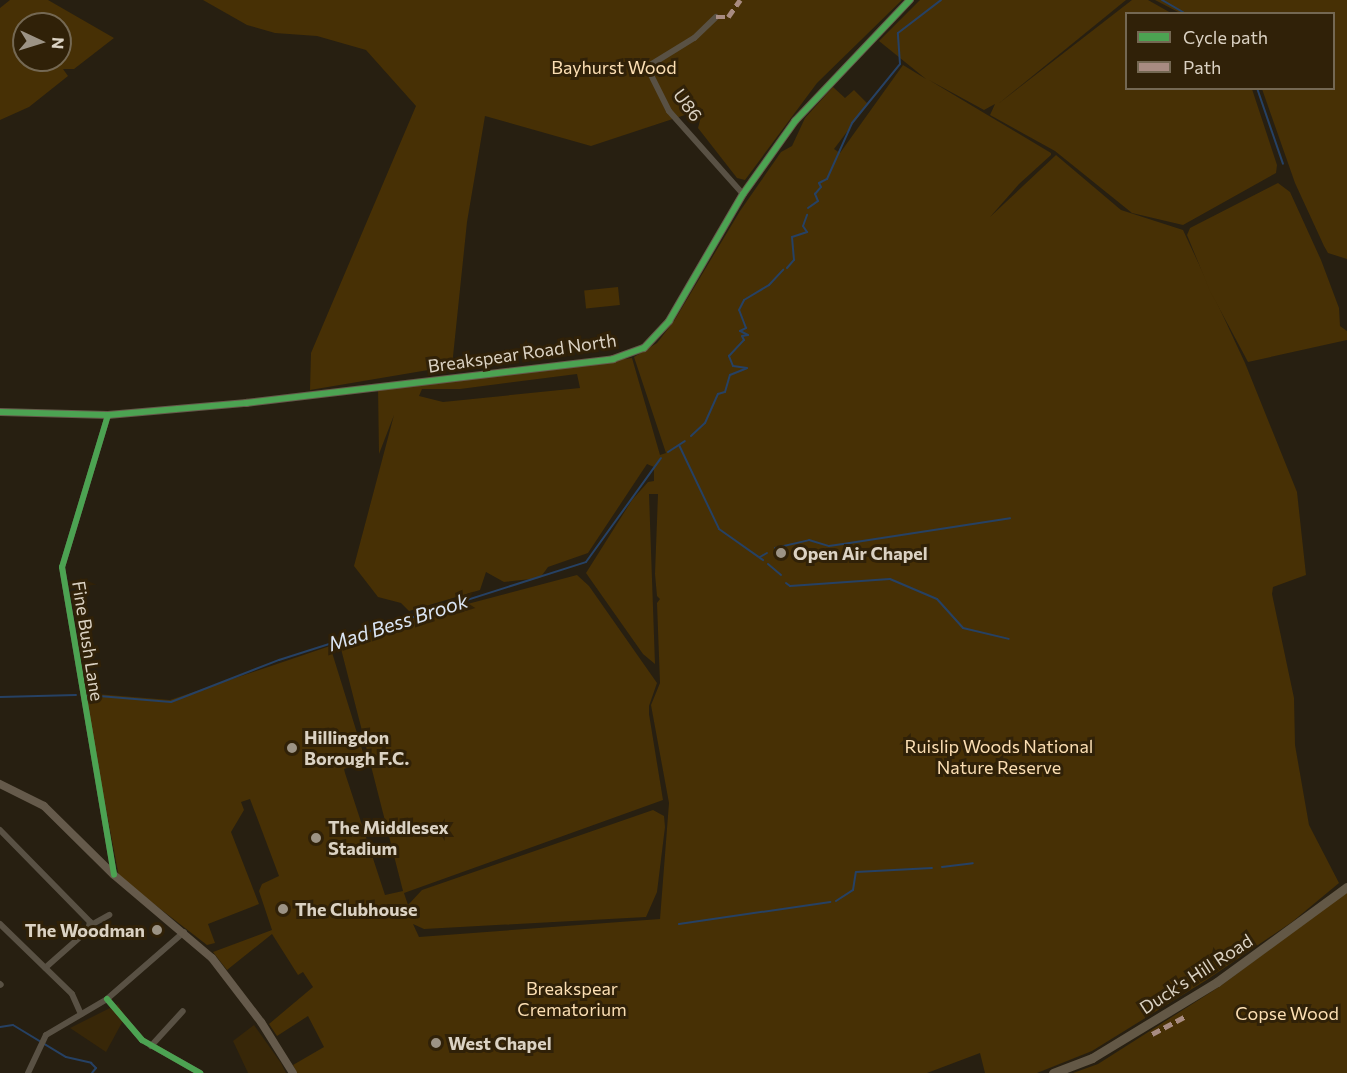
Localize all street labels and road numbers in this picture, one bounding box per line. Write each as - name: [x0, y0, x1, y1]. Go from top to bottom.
- street label: U86: [669, 84, 707, 126]
- street label: Breakspear Road North: [426, 329, 618, 377]
- street label: Fine Bush Lane: [68, 579, 108, 703]
- street label: Duck's Hill Road: [1136, 930, 1256, 1018]

